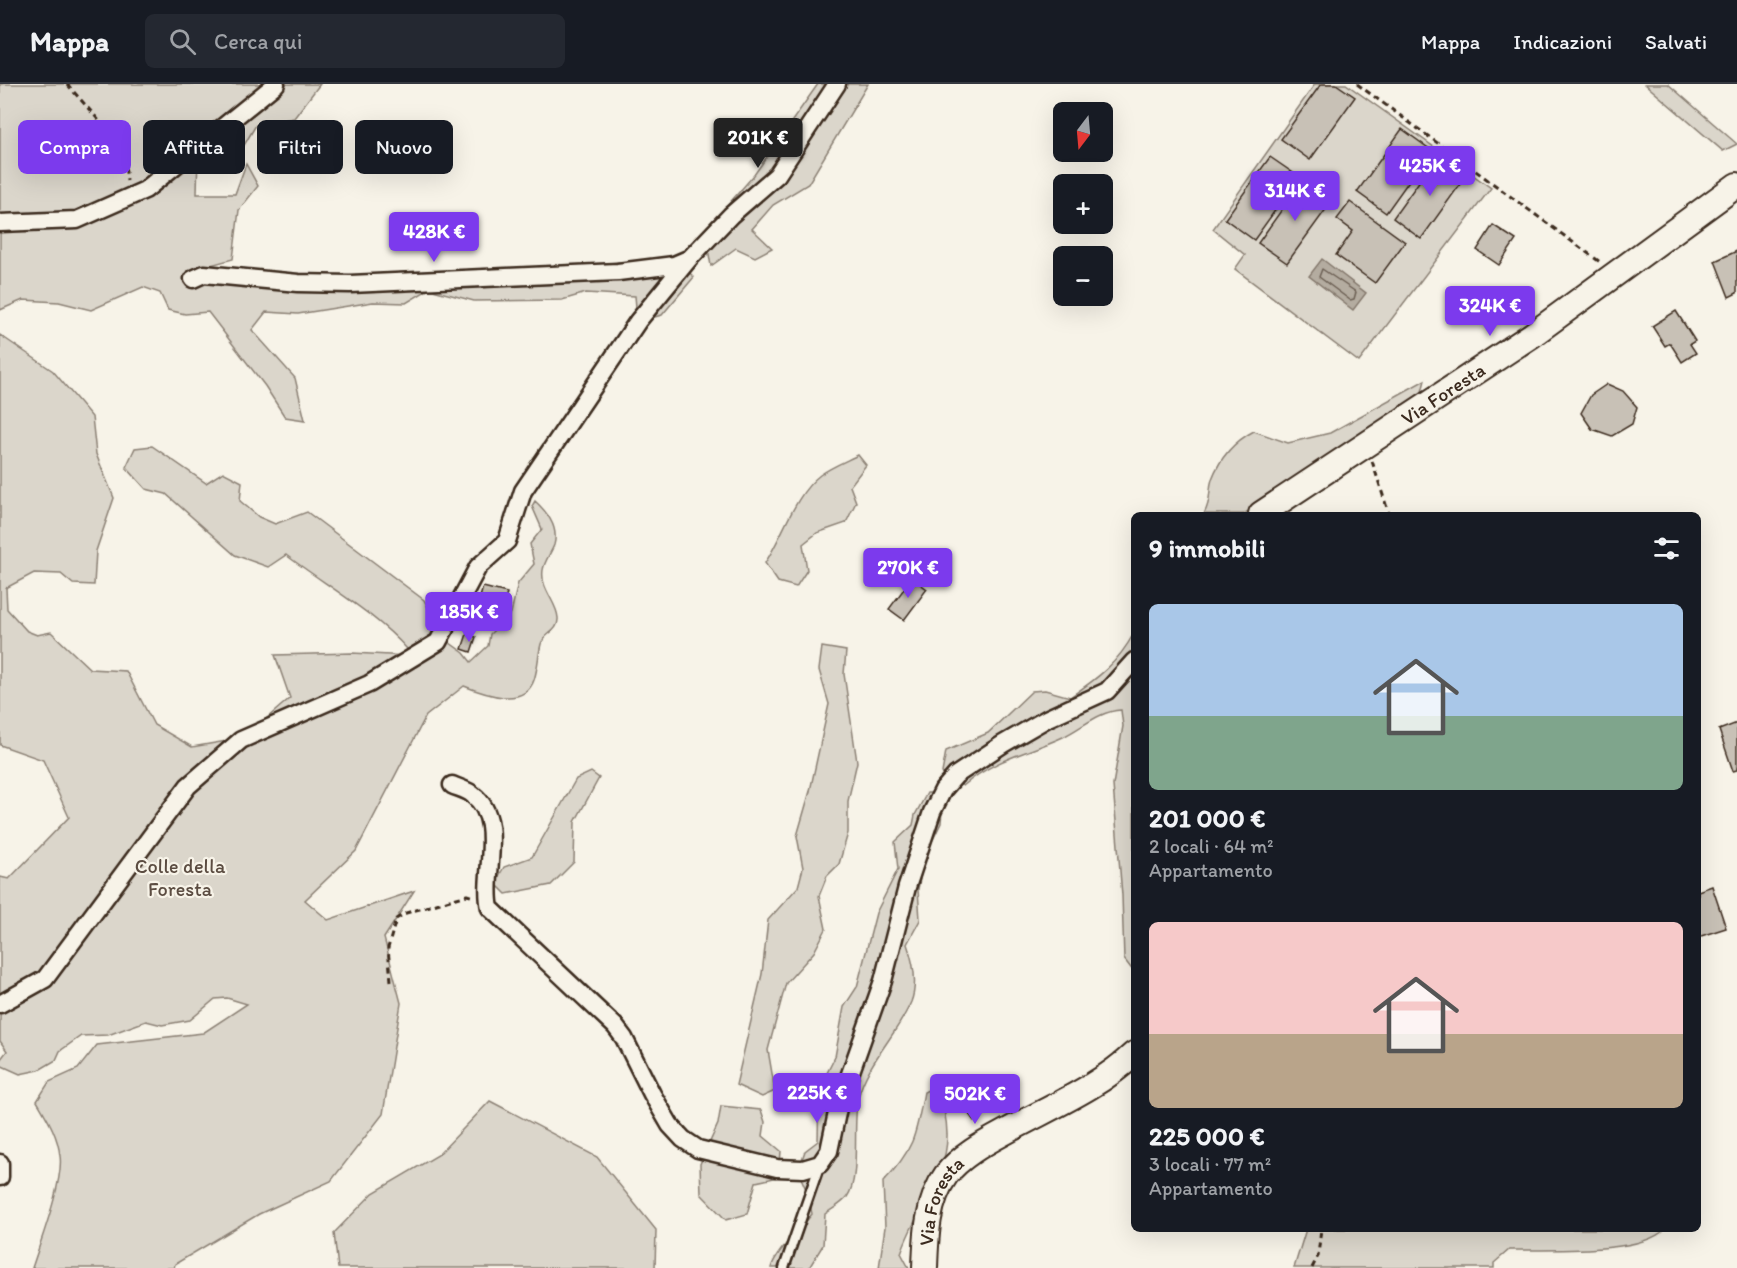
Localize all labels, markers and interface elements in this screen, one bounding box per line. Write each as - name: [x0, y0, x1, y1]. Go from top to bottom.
- search box: [145, 14, 565, 68]
- text: Mappa: [30, 24, 109, 58]
- icon: search: [166, 25, 199, 58]
- text: Cerca qui: [214, 28, 302, 55]
- text: Mappa: [1421, 29, 1480, 54]
- text: Indicazioni: [1513, 29, 1612, 54]
- text: Salvati: [1645, 29, 1707, 54]
- north arrow: [1053, 102, 1113, 162]
- map controls: [1053, 102, 1113, 306]
- pin: 201K €: [709, 118, 807, 169]
- chip: Compra: [18, 120, 131, 174]
- chip: Affitta: [143, 120, 245, 174]
- chip: Filtri: [257, 120, 343, 174]
- chip: Nuovo: [355, 120, 453, 174]
- text: 201K €: [728, 125, 788, 149]
- pin: 425K €: [1381, 146, 1479, 197]
- text: 425K €: [1399, 153, 1461, 177]
- pin: 314K €: [1246, 171, 1344, 222]
- button: +: [1053, 174, 1113, 234]
- text: 314K €: [1265, 178, 1325, 202]
- pin: 428K €: [385, 212, 483, 263]
- text: 428K €: [403, 219, 465, 243]
- button: −: [1053, 246, 1113, 306]
- pin: 324K €: [1441, 286, 1539, 337]
- text: 324K €: [1459, 293, 1521, 317]
- street label: Via Foresta: [1396, 357, 1490, 430]
- text: 9 immobili: [1149, 532, 1265, 564]
- icon: filters: [1650, 532, 1683, 565]
- pin: 270K €: [859, 548, 957, 599]
- text: 270K €: [877, 555, 939, 579]
- pin: 185K €: [420, 592, 518, 643]
- text: 185K €: [439, 599, 499, 623]
- icon: home: [1362, 643, 1470, 751]
- text: 201 000 €: [1149, 802, 1265, 834]
- text: 2 locali · 64 m²: [1149, 834, 1274, 858]
- park label: Colle della Foresta: [135, 854, 226, 901]
- text: Appartamento: [1149, 858, 1273, 882]
- icon: home: [1362, 961, 1470, 1069]
- pin: 225K €: [768, 1073, 866, 1124]
- pin: 502K €: [926, 1074, 1024, 1125]
- text: 225K €: [787, 1080, 847, 1104]
- text: 502K €: [944, 1081, 1006, 1105]
- text: 225 000 €: [1149, 1120, 1265, 1152]
- street label: Via Foresta: [914, 1151, 969, 1247]
- text: 3 locali · 77 m²: [1149, 1152, 1271, 1176]
- text: Appartamento: [1149, 1176, 1273, 1200]

